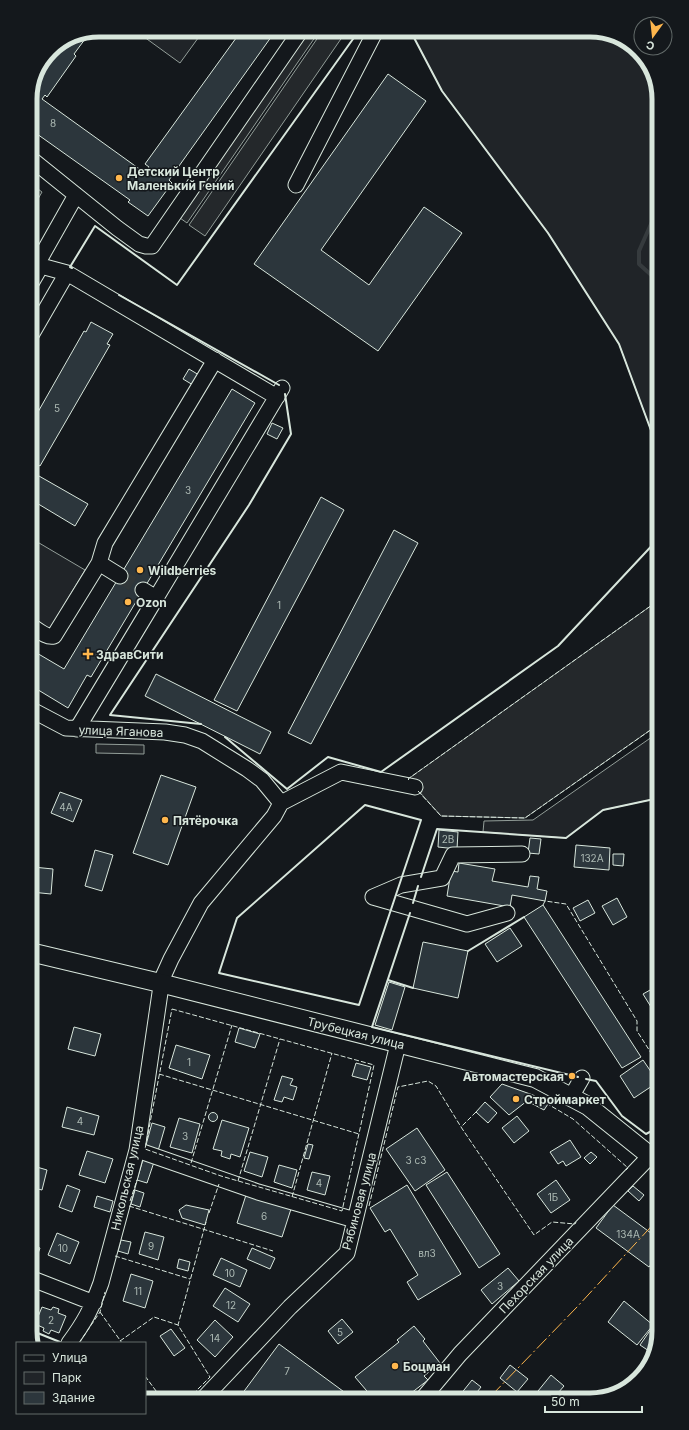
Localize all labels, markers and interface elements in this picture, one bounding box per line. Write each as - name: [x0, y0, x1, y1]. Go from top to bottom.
- north arrow: [633, 16, 673, 56]
- text: С: [645, 38, 656, 53]
- house number: 8: [50, 117, 56, 129]
- place label: Детский Центр Маленький Гений: [127, 164, 234, 193]
- marker: Детский Центр Маленький Гений: [114, 173, 124, 183]
- house number: 5: [54, 402, 60, 414]
- house number: 3: [185, 484, 191, 496]
- place label: Wildberries: [148, 563, 217, 578]
- marker: Wildberries: [135, 565, 145, 575]
- place label: Ozon: [136, 595, 167, 610]
- marker: Ozon: [123, 597, 133, 607]
- house number: 1: [277, 599, 281, 611]
- place label: ЗдравСити: [96, 647, 163, 662]
- marker: ЗдравСити: [83, 649, 93, 659]
- street label: улица Яганова: [78, 722, 164, 740]
- house number: 4А: [59, 801, 73, 813]
- place label: Пятёрочка: [173, 813, 238, 828]
- marker: Пятёрочка: [160, 815, 170, 825]
- house number: 2В: [442, 833, 454, 845]
- house number: 132А: [580, 852, 604, 864]
- street label: Трубецкая улица: [306, 1014, 406, 1052]
- house number: 1: [187, 1056, 191, 1068]
- place label: Автомастерская: [463, 1069, 564, 1084]
- marker: Автомастерская: [567, 1071, 577, 1081]
- place label: Строймаркет: [524, 1092, 606, 1107]
- marker: Строймаркет: [511, 1094, 521, 1104]
- house number: 4: [77, 1115, 83, 1127]
- street label: Никольская улица: [108, 1124, 146, 1232]
- house number: 3: [182, 1130, 188, 1142]
- street label: Рябиновая улица: [339, 1151, 379, 1251]
- house number: 3 с3: [406, 1154, 426, 1166]
- house number: 4: [316, 1177, 322, 1189]
- house number: 1Б: [548, 1191, 558, 1203]
- house number: 6: [261, 1210, 267, 1222]
- house number: 134А: [616, 1228, 640, 1240]
- street label: Пехорская улица: [496, 1234, 576, 1316]
- house number: 9: [148, 1240, 154, 1252]
- house number: 10: [58, 1242, 68, 1254]
- house number: вл3: [418, 1247, 436, 1259]
- house number: 10: [225, 1267, 235, 1279]
- house number: 3: [497, 1280, 503, 1292]
- house number: 11: [134, 1285, 142, 1297]
- house number: 12: [226, 1299, 236, 1311]
- house number: 2: [48, 1314, 54, 1326]
- house number: 5: [337, 1326, 343, 1338]
- house number: 14: [210, 1332, 220, 1344]
- legend: [16, 1342, 146, 1414]
- text: Улица: [52, 1350, 87, 1365]
- place label: Боцман: [403, 1359, 450, 1374]
- marker: Боцман: [390, 1361, 400, 1371]
- house number: 7: [284, 1365, 290, 1377]
- text: Парк: [52, 1370, 82, 1385]
- scale bar: [545, 1388, 642, 1414]
- text: Здание: [52, 1390, 95, 1405]
- text: 50 m: [551, 1394, 580, 1409]

